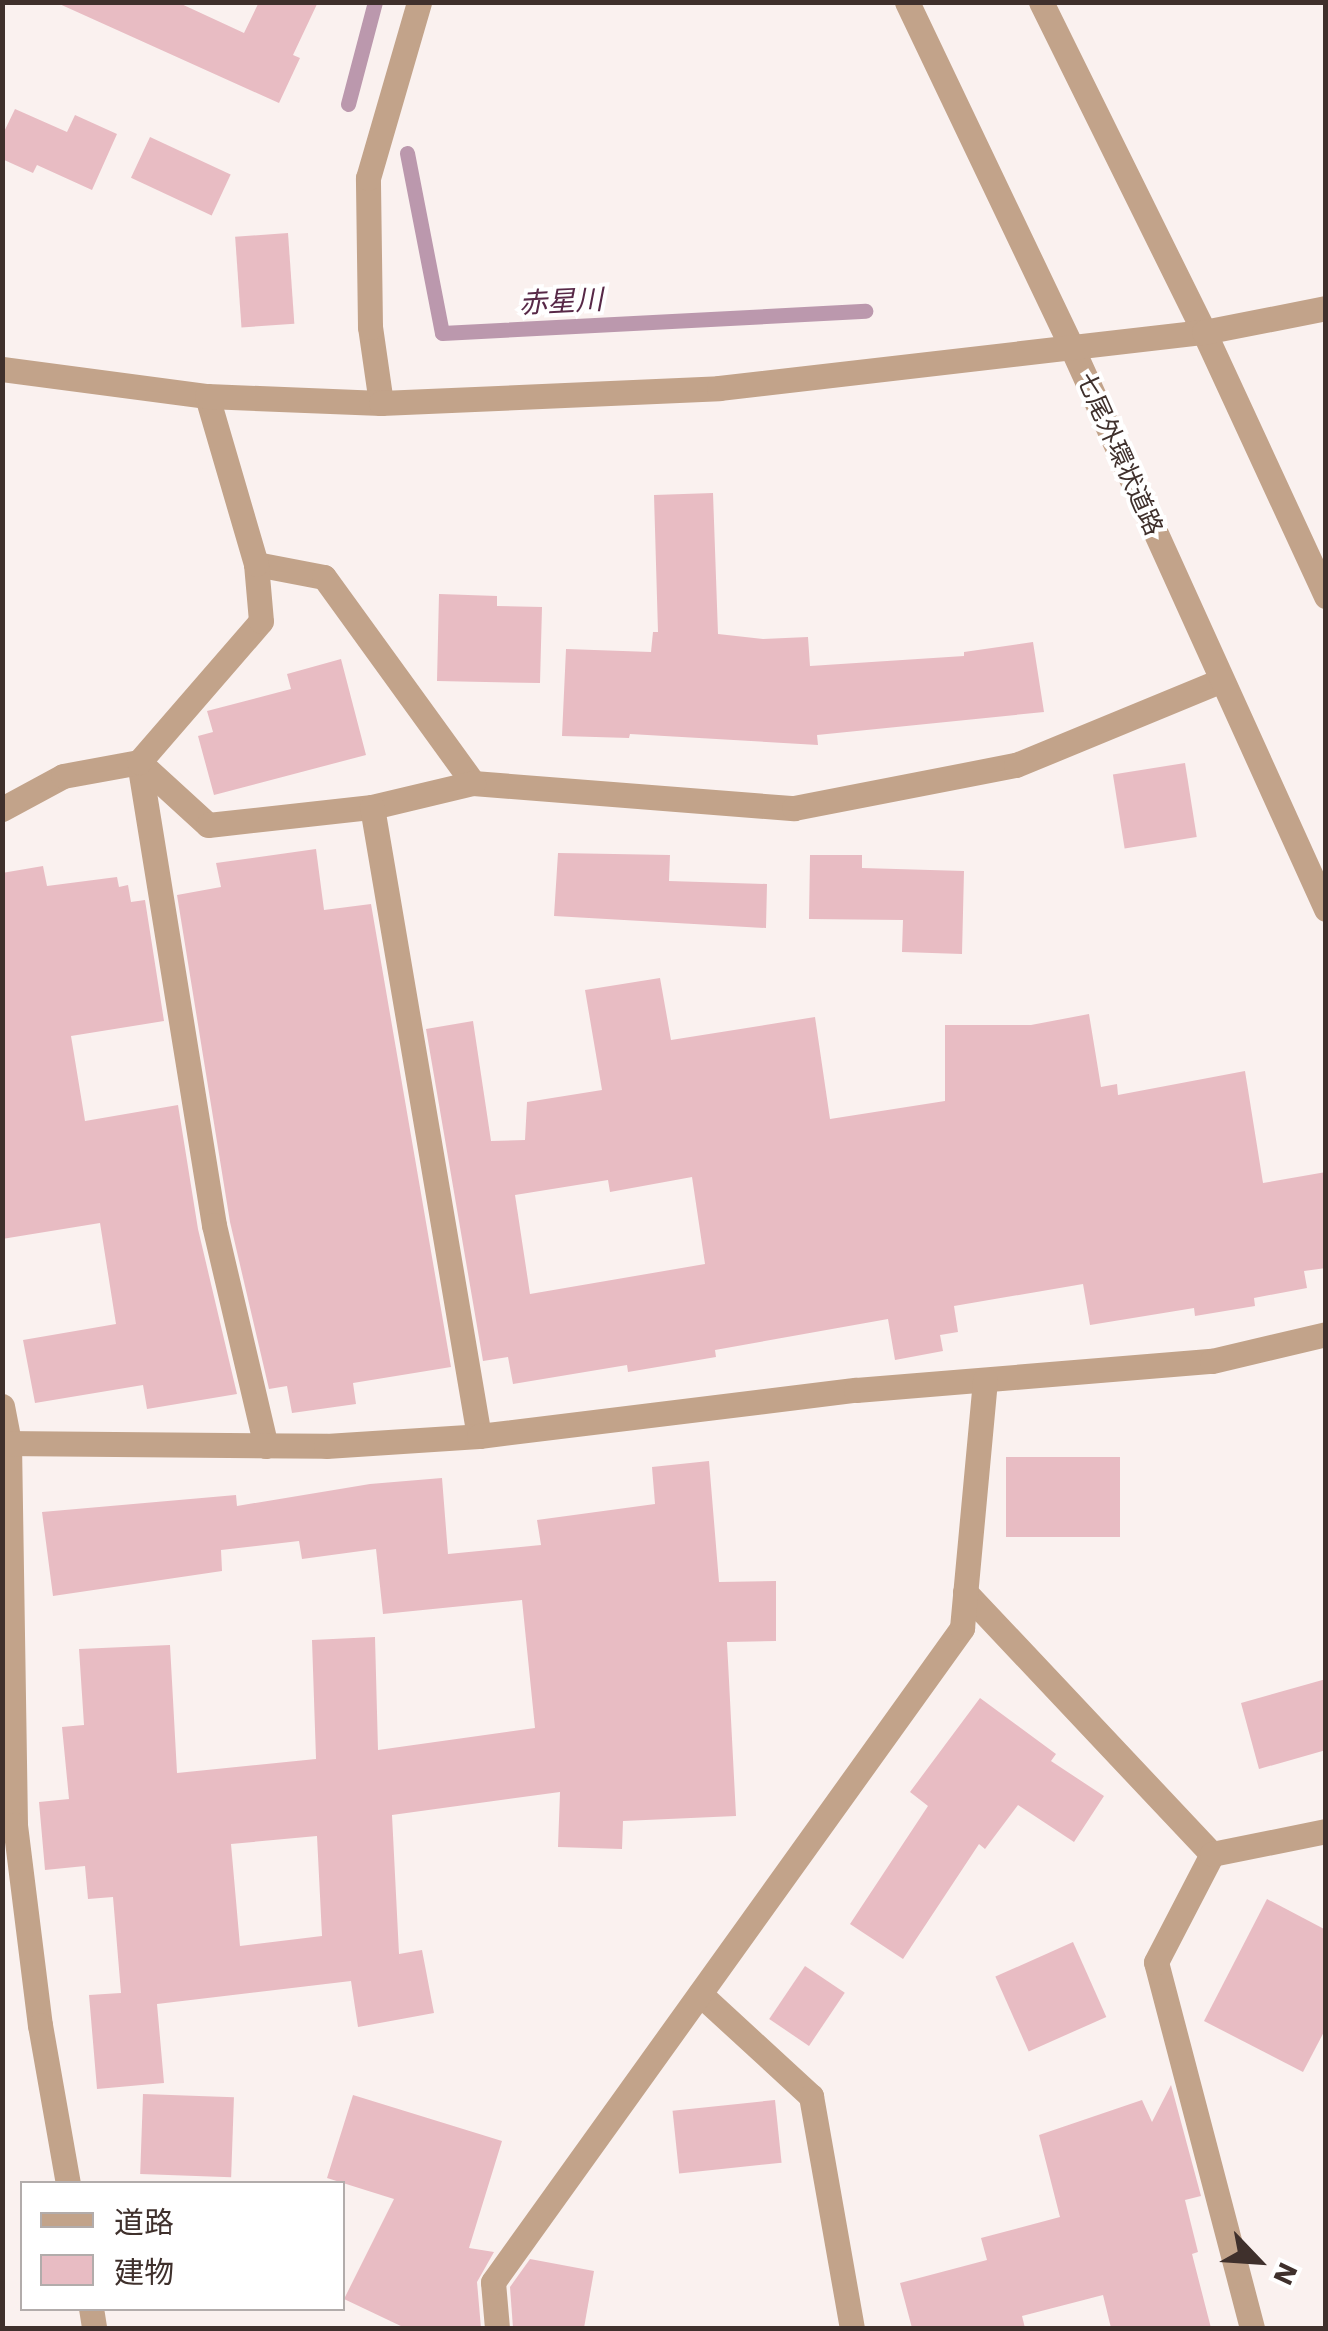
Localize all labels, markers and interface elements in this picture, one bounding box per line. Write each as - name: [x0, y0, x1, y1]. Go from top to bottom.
- water label: 赤星川: [518, 283, 604, 321]
- street label: 七尾外環状道路: [1070, 368, 1168, 540]
- legend: [20, 2181, 345, 2311]
- text: 道路: [114, 2205, 174, 2240]
- north arrow: [1208, 2211, 1308, 2311]
- text: 建物: [114, 2255, 174, 2290]
- text: N: [1266, 2258, 1305, 2290]

